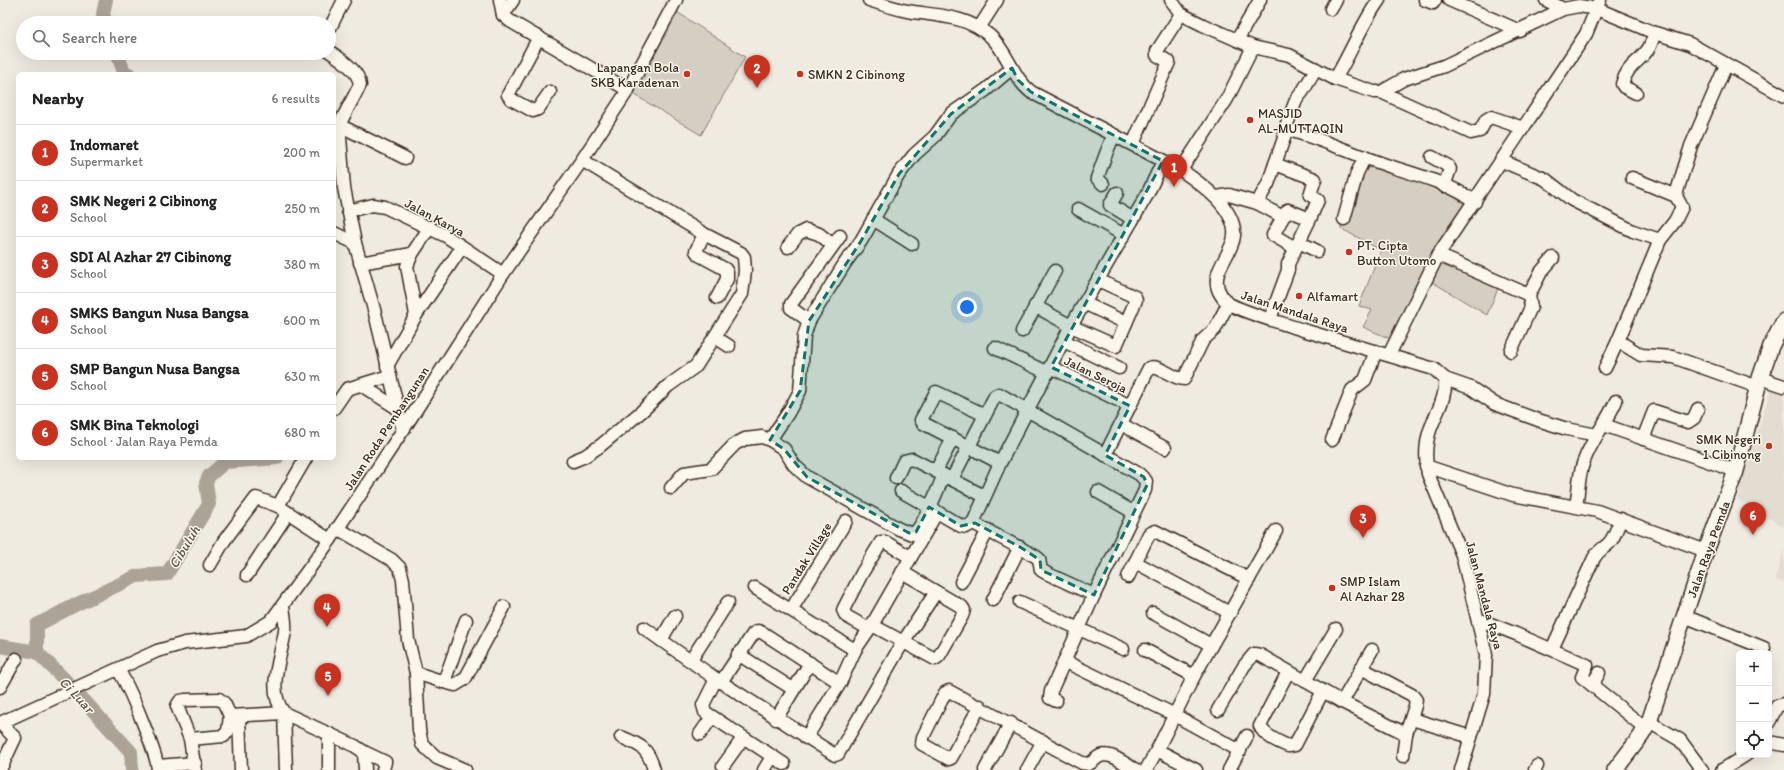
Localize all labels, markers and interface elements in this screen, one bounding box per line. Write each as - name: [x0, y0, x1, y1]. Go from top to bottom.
- search box: [16, 16, 336, 60]
- icon: search: [30, 27, 52, 49]
- text: Search here: [62, 29, 137, 47]
- pin: 2: [744, 55, 770, 88]
- place label: Lapangan Bola SKB Karadenan: [591, 60, 680, 90]
- place label: SMKN 2 Cibinong: [808, 67, 905, 82]
- marker: Lapangan Bola SKB Karadenan: [682, 69, 692, 79]
- marker: SMKN 2 Cibinong: [795, 69, 805, 79]
- text: Nearby: [32, 88, 84, 108]
- text: 6 results: [272, 91, 320, 106]
- place label: MASJID AL-MUTTAQIN: [1258, 106, 1343, 136]
- marker: MASJID AL-MUTTAQIN: [1245, 115, 1255, 125]
- text: Indomaret: [70, 136, 139, 154]
- text: 1: [42, 145, 48, 160]
- text: 200 m: [283, 145, 320, 160]
- text: Supermarket: [70, 154, 143, 169]
- pin: 1: [1161, 154, 1187, 187]
- text: SMK Negeri 2 Cibinong: [70, 192, 217, 210]
- street label: Jalan Karya: [402, 195, 467, 240]
- text: 2: [42, 201, 48, 216]
- text: 250 m: [284, 201, 320, 216]
- text: School: [70, 210, 107, 225]
- place label: PT. Cipta Button Utomo: [1357, 238, 1437, 268]
- marker: PT. Cipta Button Utomo: [1344, 247, 1354, 257]
- text: SDI Al Azhar 27 Cibinong: [70, 248, 231, 266]
- text: 3: [41, 257, 49, 272]
- text: 380 m: [284, 257, 320, 272]
- text: School: [70, 266, 107, 281]
- street label: Jalan Mandala Raya: [1239, 287, 1351, 336]
- place label: Alfamart: [1307, 289, 1358, 304]
- marker: Alfamart: [1294, 291, 1304, 301]
- your location: [957, 297, 977, 317]
- text: SMKS Bangun Nusa Bangsa: [70, 304, 249, 322]
- text: 4: [41, 313, 49, 328]
- text: 600 m: [283, 313, 320, 328]
- text: School: [70, 322, 107, 337]
- street label: Jalan Seroja: [1062, 353, 1130, 396]
- text: SMP Bangun Nusa Bangsa: [70, 360, 240, 378]
- street label: Jalan Roda Pembangunan: [341, 363, 432, 493]
- text: 5: [42, 369, 48, 384]
- text: 630 m: [284, 369, 320, 384]
- text: School: [70, 378, 107, 393]
- text: SMK Bina Teknologi: [70, 416, 199, 434]
- text: 6: [42, 425, 48, 440]
- text: 680 m: [284, 425, 320, 440]
- place label: SMK Negeri 1 Cibinong: [1696, 432, 1761, 462]
- text: School · Jalan Raya Pemda: [70, 434, 218, 449]
- marker: SMK Negeri 1 Cibinong: [1764, 441, 1774, 451]
- street label: Jalan Raya Pemda: [1684, 499, 1733, 600]
- pin: 6: [1740, 502, 1766, 535]
- pin: 3: [1350, 505, 1376, 538]
- street label: Pandak Village: [778, 519, 835, 597]
- water label: Cibuluh: [165, 522, 204, 572]
- street label: Jalan Mandala Raya: [1463, 539, 1506, 651]
- place label: SMP Islam Al Azhar 28: [1340, 574, 1405, 604]
- marker: SMP Islam Al Azhar 28: [1327, 583, 1337, 593]
- pin: 4: [314, 594, 340, 627]
- map controls: [1736, 650, 1772, 758]
- button: +: [1736, 650, 1772, 686]
- pin: 5: [315, 663, 341, 696]
- water label: Ci Luar: [56, 674, 99, 718]
- button: −: [1736, 686, 1772, 722]
- button: locate: [1736, 722, 1772, 758]

